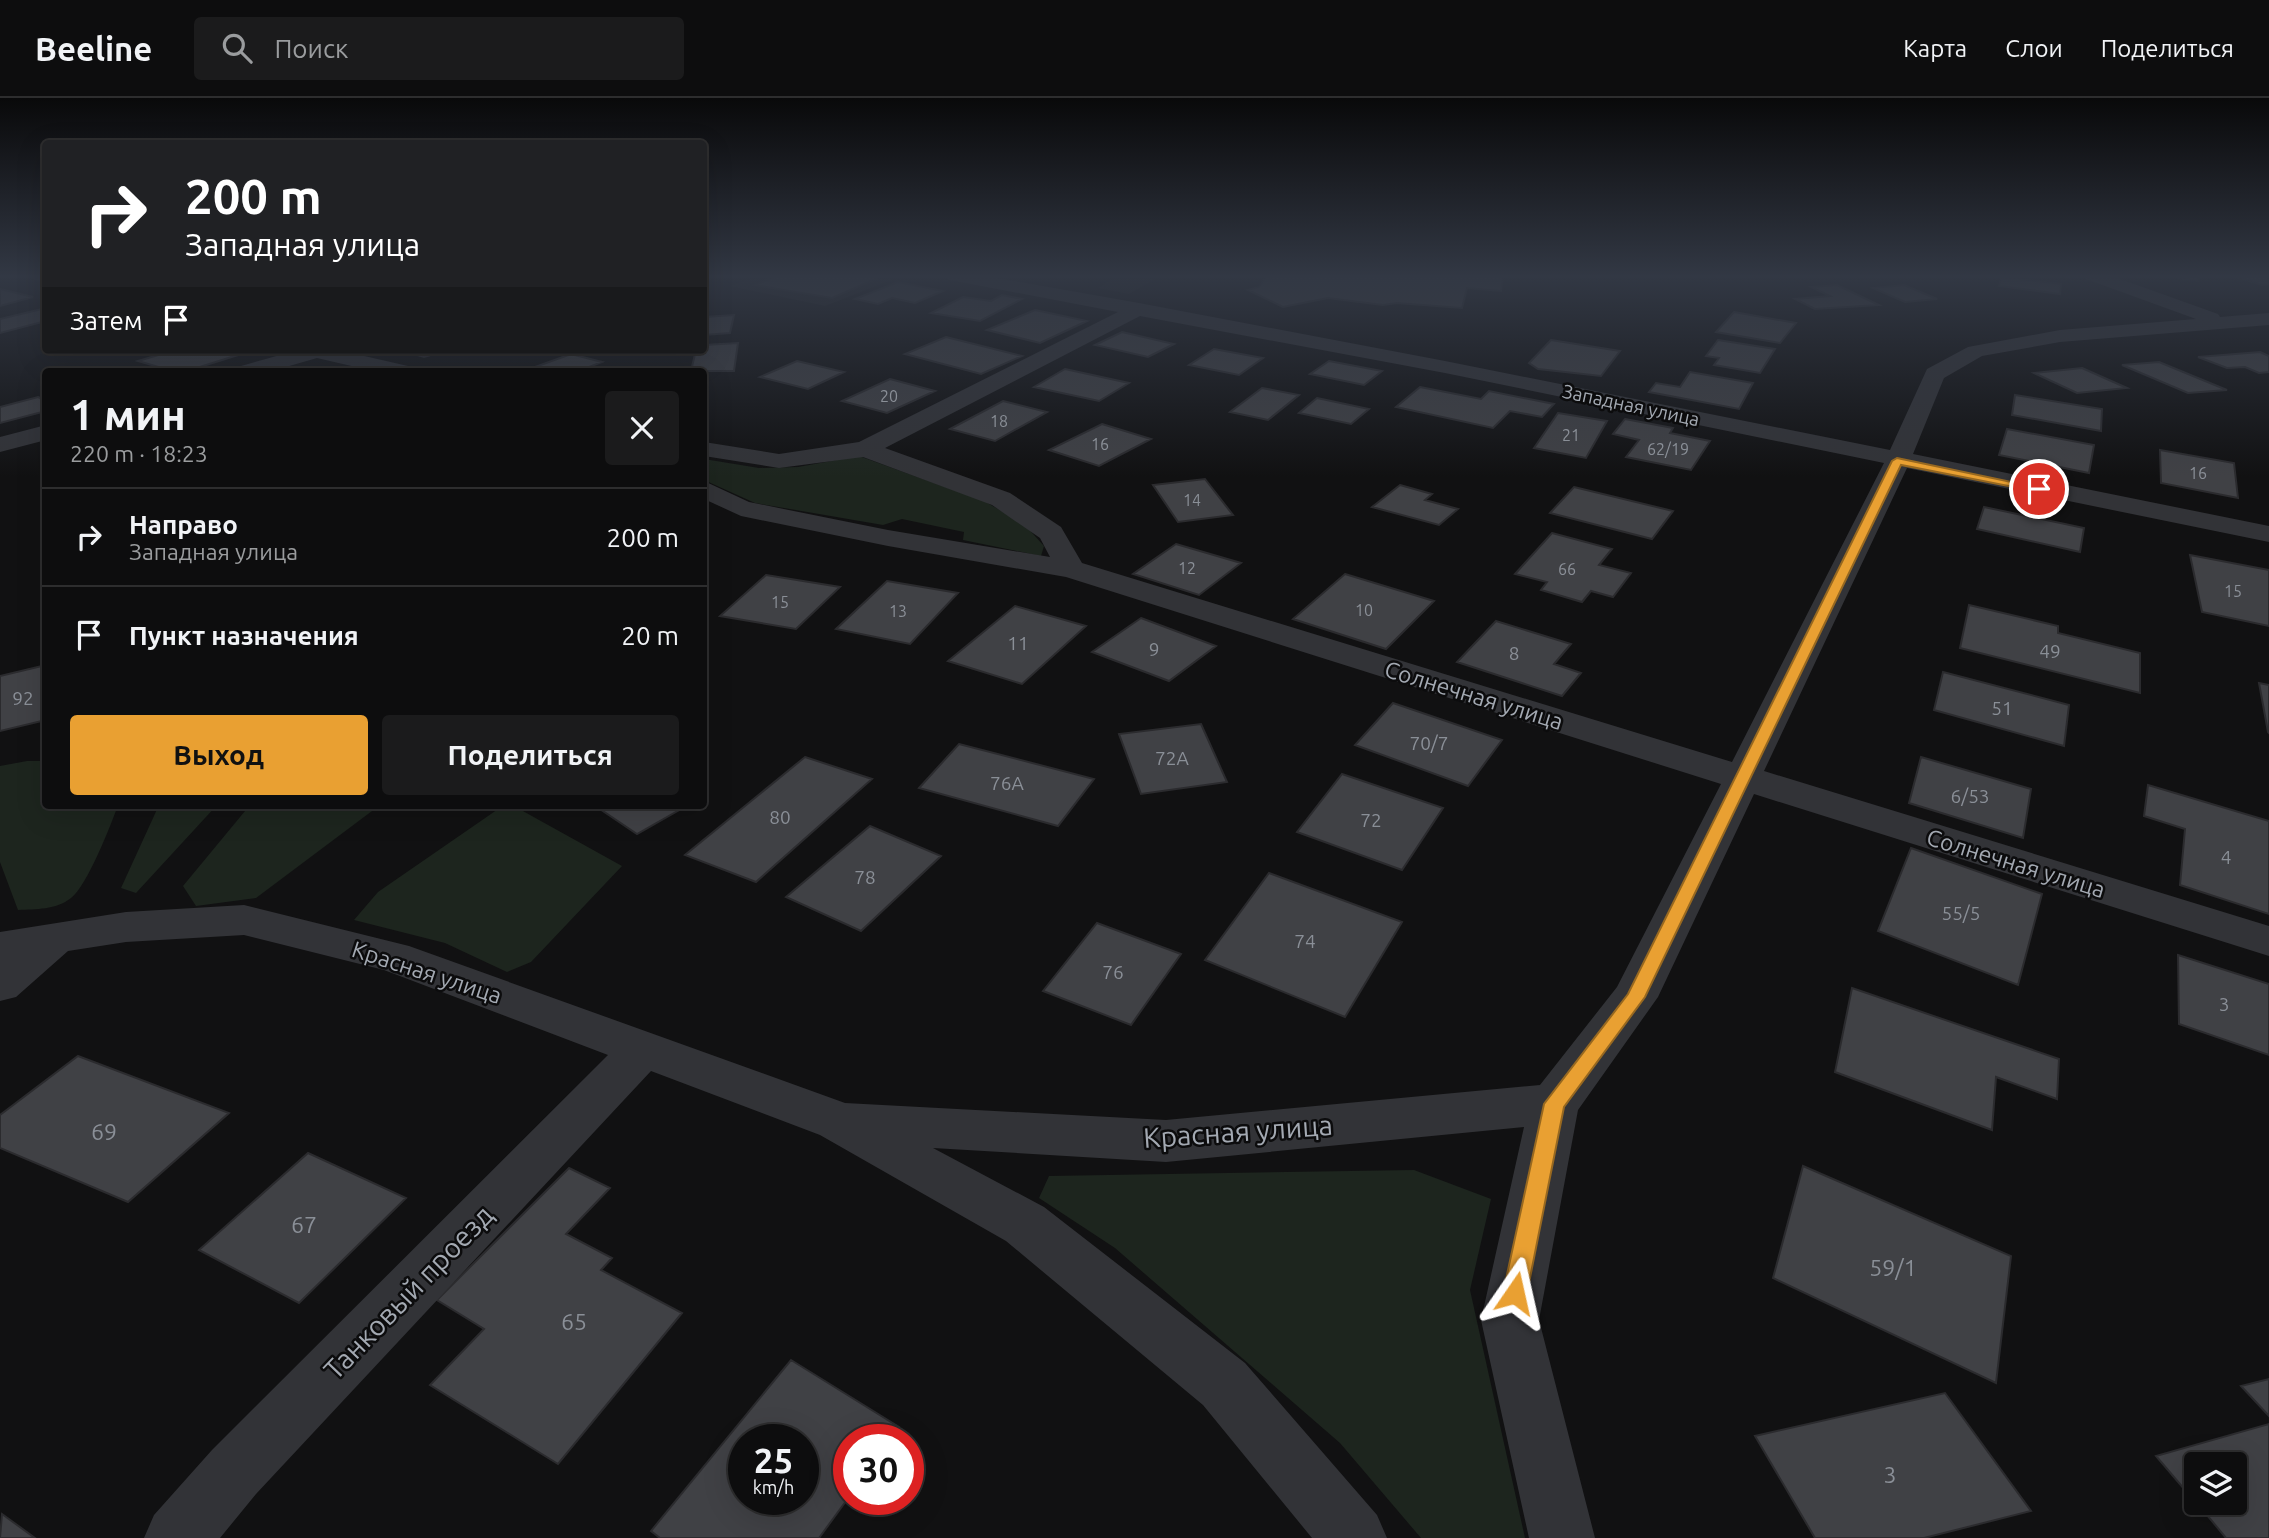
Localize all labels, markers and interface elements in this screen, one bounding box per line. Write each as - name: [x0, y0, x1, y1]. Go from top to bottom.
- search box: [194, 17, 684, 80]
- icon: search: [218, 29, 256, 67]
- text: Beeline: [35, 30, 152, 67]
- text: Поиск: [274, 34, 348, 63]
- text: Карта: [1903, 35, 1967, 62]
- text: Слои: [2005, 35, 2063, 62]
- text: Поделиться: [2101, 35, 2234, 62]
- icon: right: [70, 168, 161, 259]
- text: 200 m: [185, 168, 322, 223]
- text: Западная улица: [185, 226, 420, 262]
- icon: arrive: [157, 301, 195, 339]
- text: Затем: [70, 306, 143, 335]
- street label: Западная улица: [1560, 380, 1702, 430]
- house number: 20: [880, 387, 898, 405]
- text: 1 мин: [70, 391, 186, 438]
- button: close: [605, 391, 679, 465]
- house number: 18: [990, 412, 1008, 430]
- house number: 21: [1562, 426, 1580, 444]
- house number: 16: [1091, 435, 1109, 453]
- house number: 62/19: [1647, 440, 1689, 458]
- text: 220 m · 18:23: [70, 441, 208, 466]
- pin: [2009, 459, 2069, 519]
- house number: 16: [2189, 464, 2207, 482]
- icon: arrive: [2020, 470, 2058, 508]
- house number: 14: [1183, 491, 1201, 509]
- text: Направо: [129, 510, 238, 539]
- icon: right: [70, 518, 108, 556]
- text: 200 m: [607, 523, 679, 552]
- text: Западная улица: [129, 539, 298, 564]
- house number: 12: [1178, 559, 1196, 577]
- house number: 66: [1558, 560, 1576, 578]
- house number: 15: [2224, 582, 2242, 600]
- house number: 15: [771, 593, 789, 611]
- house number: 10: [1355, 601, 1373, 619]
- house number: 13: [889, 602, 907, 620]
- icon: arrive: [70, 616, 108, 654]
- text: Пункт назначения: [129, 621, 359, 650]
- text: 20 m: [621, 621, 679, 650]
- house number: 11: [1007, 632, 1029, 654]
- house number: 9: [1149, 638, 1159, 660]
- house number: 49: [2039, 640, 2061, 662]
- house number: 8: [1509, 642, 1519, 664]
- street label: Солнечная улица: [1382, 656, 1566, 734]
- house number: 92: [12, 687, 34, 709]
- house number: 51: [1991, 697, 2013, 719]
- button: Выход: [70, 715, 368, 795]
- button: Поделиться: [382, 715, 679, 795]
- house number: 70/7: [1409, 732, 1449, 754]
- house number: 72А: [1155, 747, 1190, 769]
- house number: 76А: [990, 772, 1025, 794]
- house number: 6/53: [1950, 785, 1990, 807]
- house number: 80: [769, 806, 791, 828]
- house number: 72: [1360, 809, 1382, 831]
- street label: Солнечная улица: [1924, 824, 2108, 902]
- house number: 4: [2221, 846, 2231, 868]
- house number: 78: [854, 866, 876, 888]
- house number: 55/5: [1941, 902, 1981, 924]
- house number: 74: [1294, 930, 1316, 952]
- street label: Красная улица: [349, 936, 505, 1008]
- house number: 76: [1102, 961, 1124, 983]
- house number: 3: [2219, 993, 2229, 1015]
- street label: Красная улица: [1142, 1109, 1334, 1153]
- house number: 69: [91, 1119, 117, 1144]
- street label: Танковый проезд: [317, 1199, 499, 1385]
- house number: 67: [291, 1212, 317, 1237]
- house number: 59/1: [1869, 1255, 1917, 1280]
- position arrow: [1478, 1256, 1552, 1330]
- house number: 65: [561, 1309, 587, 1334]
- speed limit sign: 30: [833, 1424, 924, 1515]
- text: 25: [754, 1440, 793, 1480]
- map controls: [2184, 1452, 2247, 1515]
- button: layers: [2184, 1452, 2247, 1515]
- house number: 3: [1884, 1462, 1896, 1487]
- text: km/h: [753, 1477, 794, 1497]

